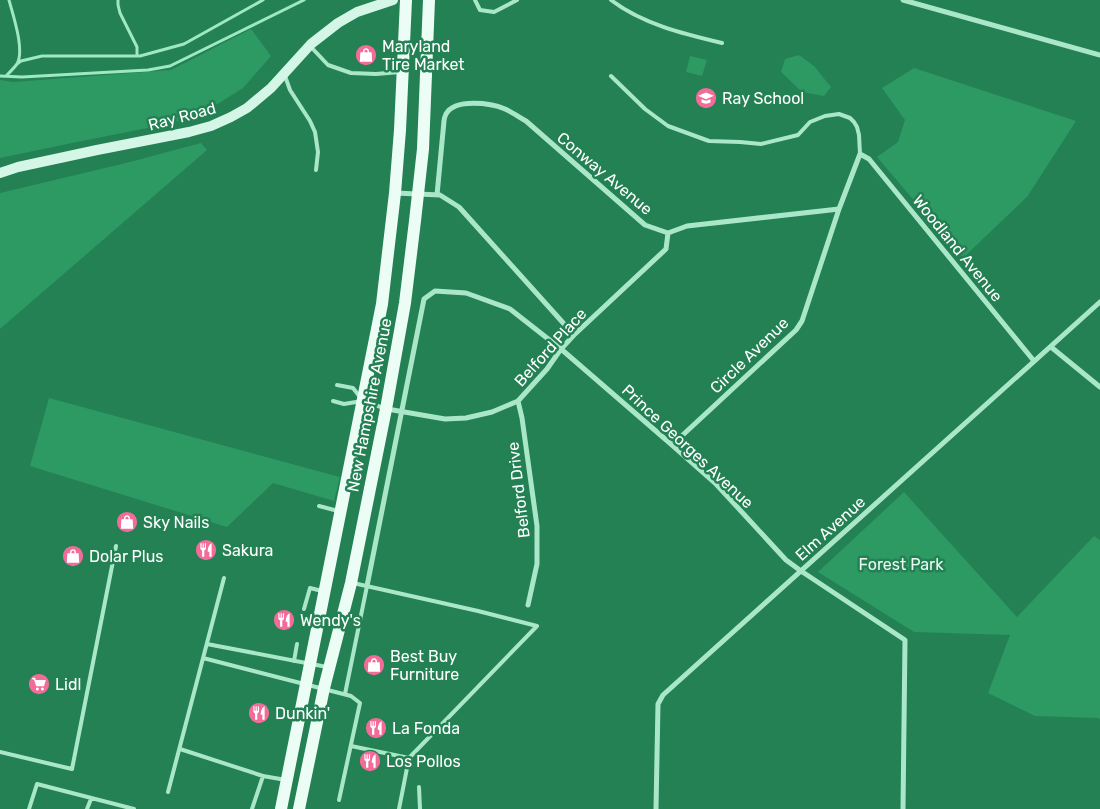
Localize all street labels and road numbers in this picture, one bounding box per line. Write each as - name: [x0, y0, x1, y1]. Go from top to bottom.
- street label: Ray Road: [146, 98, 218, 135]
- street label: Conway Avenue: [553, 128, 656, 219]
- street label: Woodland Avenue: [909, 191, 1007, 306]
- street label: Belford Place: [510, 304, 591, 390]
- street label: Circle Avenue: [706, 313, 793, 398]
- street label: New Hampshire Avenue: [343, 317, 396, 494]
- street label: Prince Georges Avenue: [618, 380, 757, 512]
- street label: Belford Drive: [503, 441, 534, 539]
- street label: Elm Avenue: [792, 492, 869, 565]

